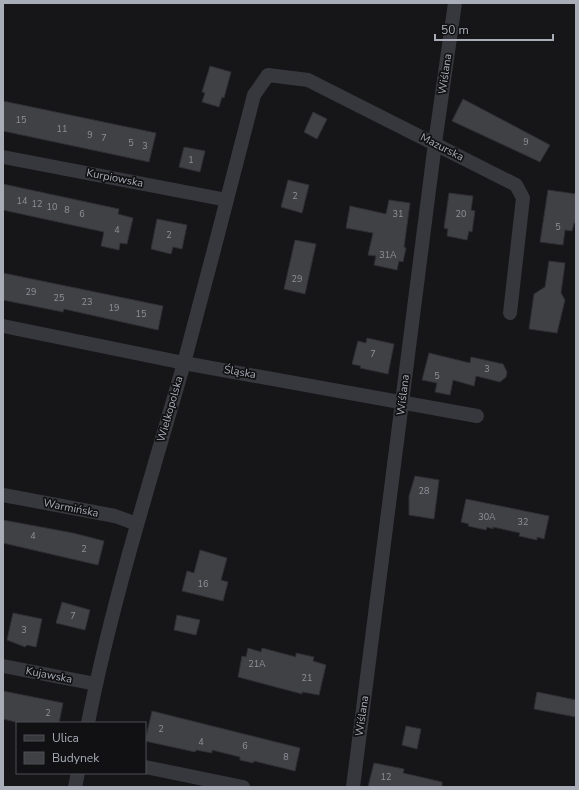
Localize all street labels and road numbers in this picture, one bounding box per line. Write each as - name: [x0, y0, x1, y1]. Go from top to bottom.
- street label: Wiślana: [435, 52, 455, 95]
- street label: Mazurska: [418, 130, 466, 164]
- street label: Kurpiowska: [85, 165, 145, 191]
- street label: Śląska: [223, 361, 258, 382]
- street label: Wielkopolska: [153, 374, 187, 444]
- street label: Wiślana: [393, 374, 413, 416]
- street label: Warmińska: [42, 495, 100, 521]
- street label: Kujawska: [24, 663, 74, 687]
- street label: Wiślana: [352, 694, 372, 737]

